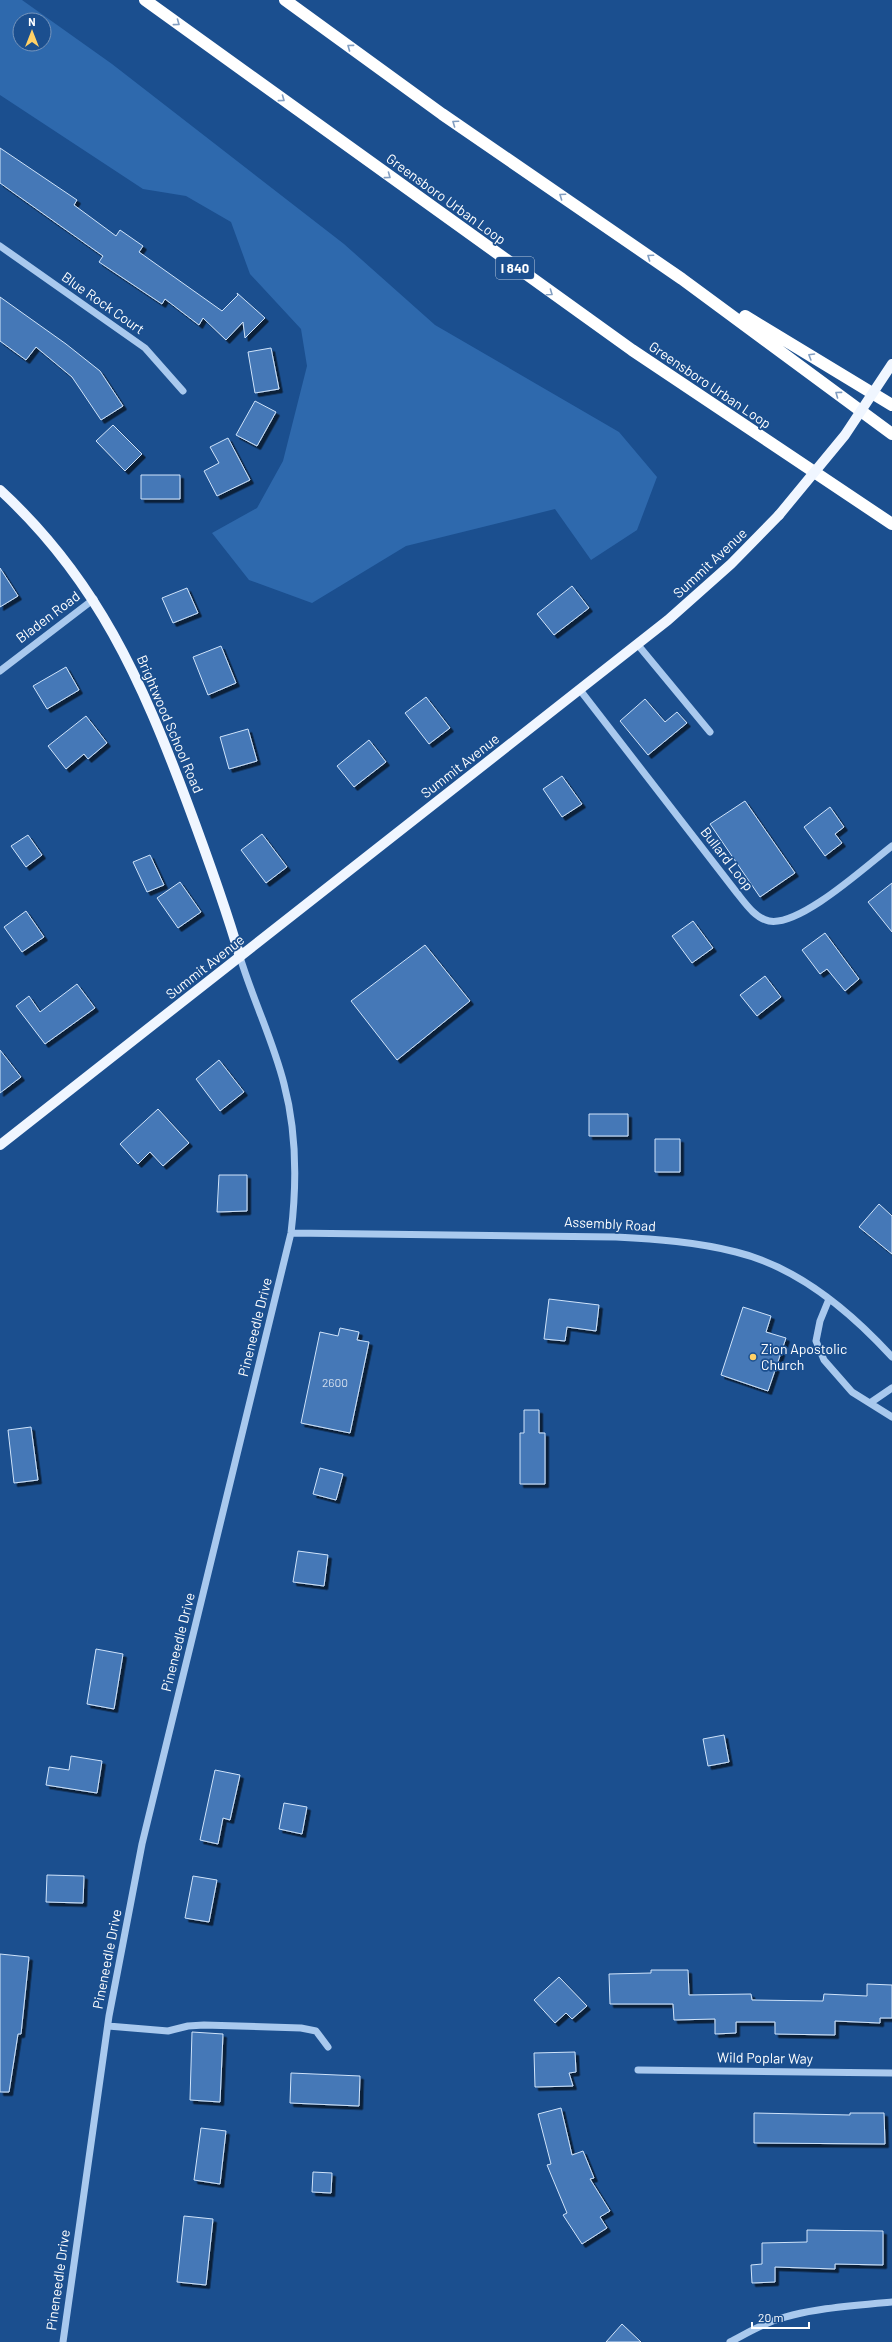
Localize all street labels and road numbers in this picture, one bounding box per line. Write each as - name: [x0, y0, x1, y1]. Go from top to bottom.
- street label: Greensboro Urban Loop: [383, 149, 509, 248]
- road number: I 840: [496, 257, 534, 279]
- street label: Blue Rock Court: [59, 268, 148, 337]
- street label: Greensboro Urban Loop: [646, 337, 775, 432]
- street label: Summit Avenue: [669, 524, 750, 601]
- street label: Bladen Road: [12, 587, 83, 646]
- street label: Brightwood School Road: [134, 652, 207, 795]
- street label: Summit Avenue: [417, 730, 502, 801]
- street label: Bullard Loop: [697, 823, 758, 894]
- street label: Summit Avenue: [162, 931, 247, 1002]
- street label: Assembly Road: [564, 1213, 656, 1234]
- street label: Pineneedle Drive: [234, 1276, 275, 1378]
- street label: Pineneedle Drive: [157, 1591, 198, 1693]
- street label: Pineneedle Drive: [88, 1907, 125, 2010]
- street label: Wild Poplar Way: [717, 2048, 814, 2067]
- street label: Pineneedle Drive: [42, 2229, 73, 2331]

